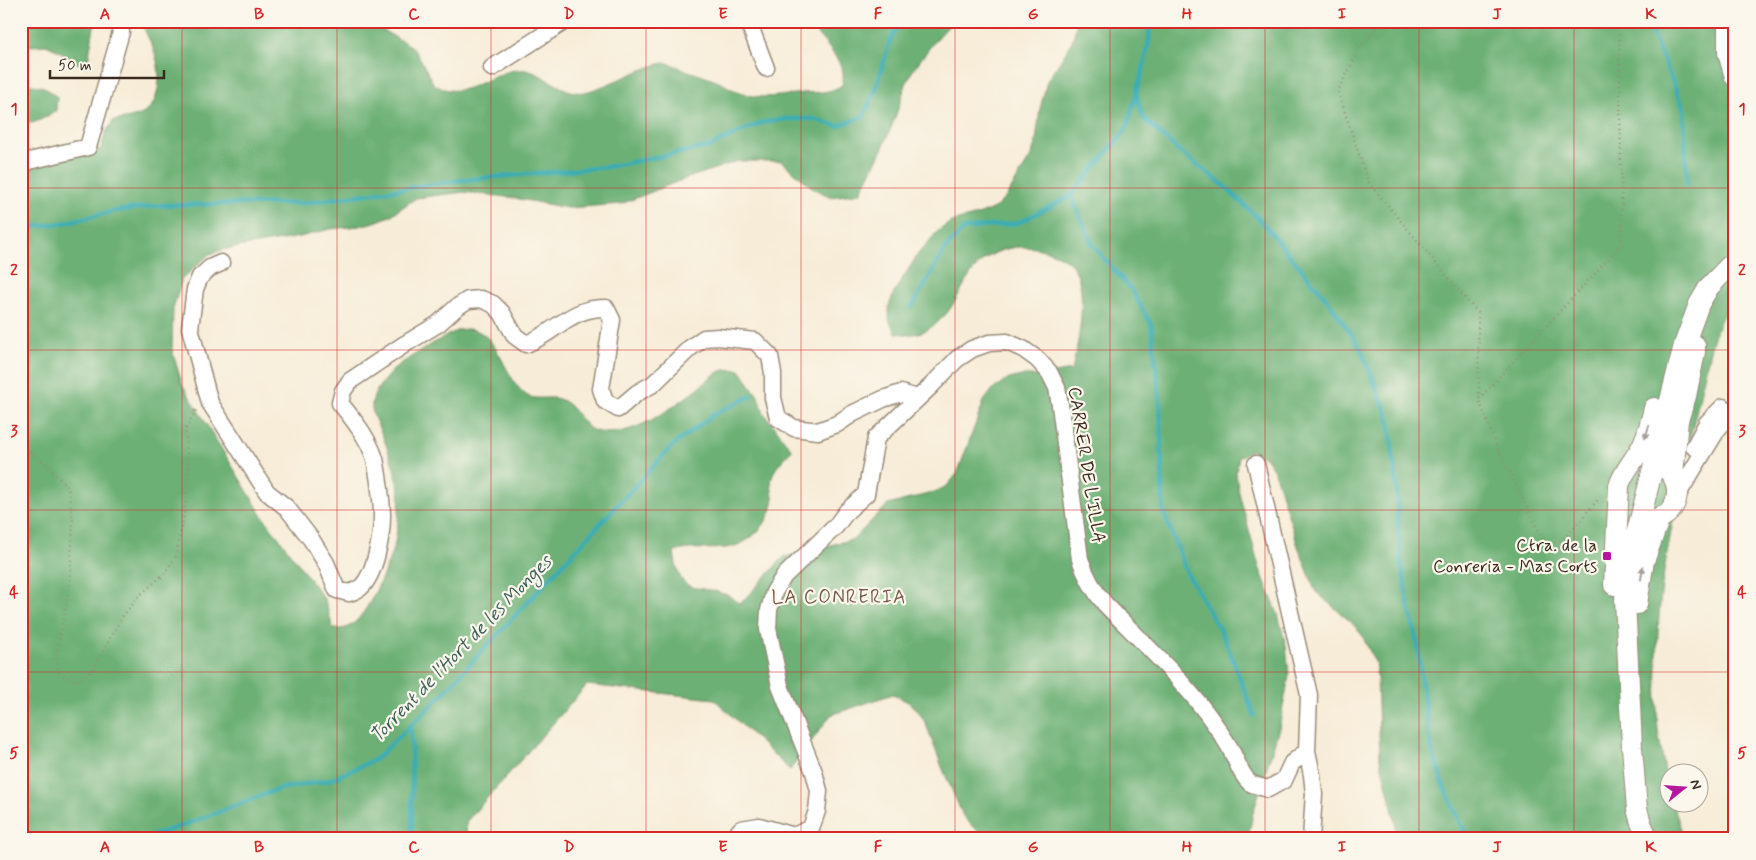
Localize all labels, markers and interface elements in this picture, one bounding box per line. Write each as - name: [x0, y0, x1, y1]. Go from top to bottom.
- text: A: [100, 4, 110, 25]
- text: B: [254, 4, 264, 25]
- text: C: [408, 4, 420, 25]
- text: D: [563, 4, 575, 25]
- text: E: [718, 4, 728, 25]
- text: F: [874, 4, 883, 25]
- text: G: [1028, 4, 1039, 25]
- text: H: [1182, 4, 1193, 25]
- text: I: [1338, 4, 1347, 25]
- text: J: [1492, 4, 1502, 25]
- text: K: [1645, 4, 1657, 25]
- scale bar: [50, 48, 164, 80]
- text: 50 m: [58, 56, 92, 76]
- text: 1: [10, 99, 18, 120]
- text: 1: [1738, 99, 1746, 120]
- text: 2: [10, 260, 18, 281]
- text: 2: [1738, 260, 1746, 281]
- street label: CARRER DE L'ILLA: [1062, 385, 1110, 545]
- text: 3: [10, 421, 18, 442]
- text: 3: [1738, 421, 1746, 442]
- one-way arrow: [1643, 424, 1651, 439]
- place label: Ctra. de la Conreria - Mas Corts: [1433, 534, 1597, 579]
- water label: Torrent de l'Hort de les Monges: [365, 549, 560, 749]
- marker: Ctra. de la Conreria - Mas Corts: [1601, 550, 1613, 562]
- one-way arrow: [1639, 564, 1647, 580]
- text: 4: [9, 582, 19, 603]
- text: 4: [1737, 582, 1747, 603]
- district label: LA CONRERIA: [772, 585, 906, 610]
- text: 5: [9, 743, 19, 764]
- text: 5: [1737, 743, 1747, 764]
- north arrow: [1658, 762, 1708, 812]
- text: N: [1686, 777, 1705, 792]
- text: A: [100, 837, 110, 858]
- text: B: [254, 837, 264, 858]
- text: C: [408, 837, 420, 858]
- text: D: [563, 837, 575, 858]
- text: E: [718, 837, 728, 858]
- text: F: [874, 837, 883, 858]
- text: G: [1028, 837, 1039, 858]
- text: H: [1182, 837, 1193, 858]
- text: I: [1338, 837, 1347, 858]
- text: J: [1492, 837, 1502, 858]
- text: K: [1645, 837, 1657, 858]

